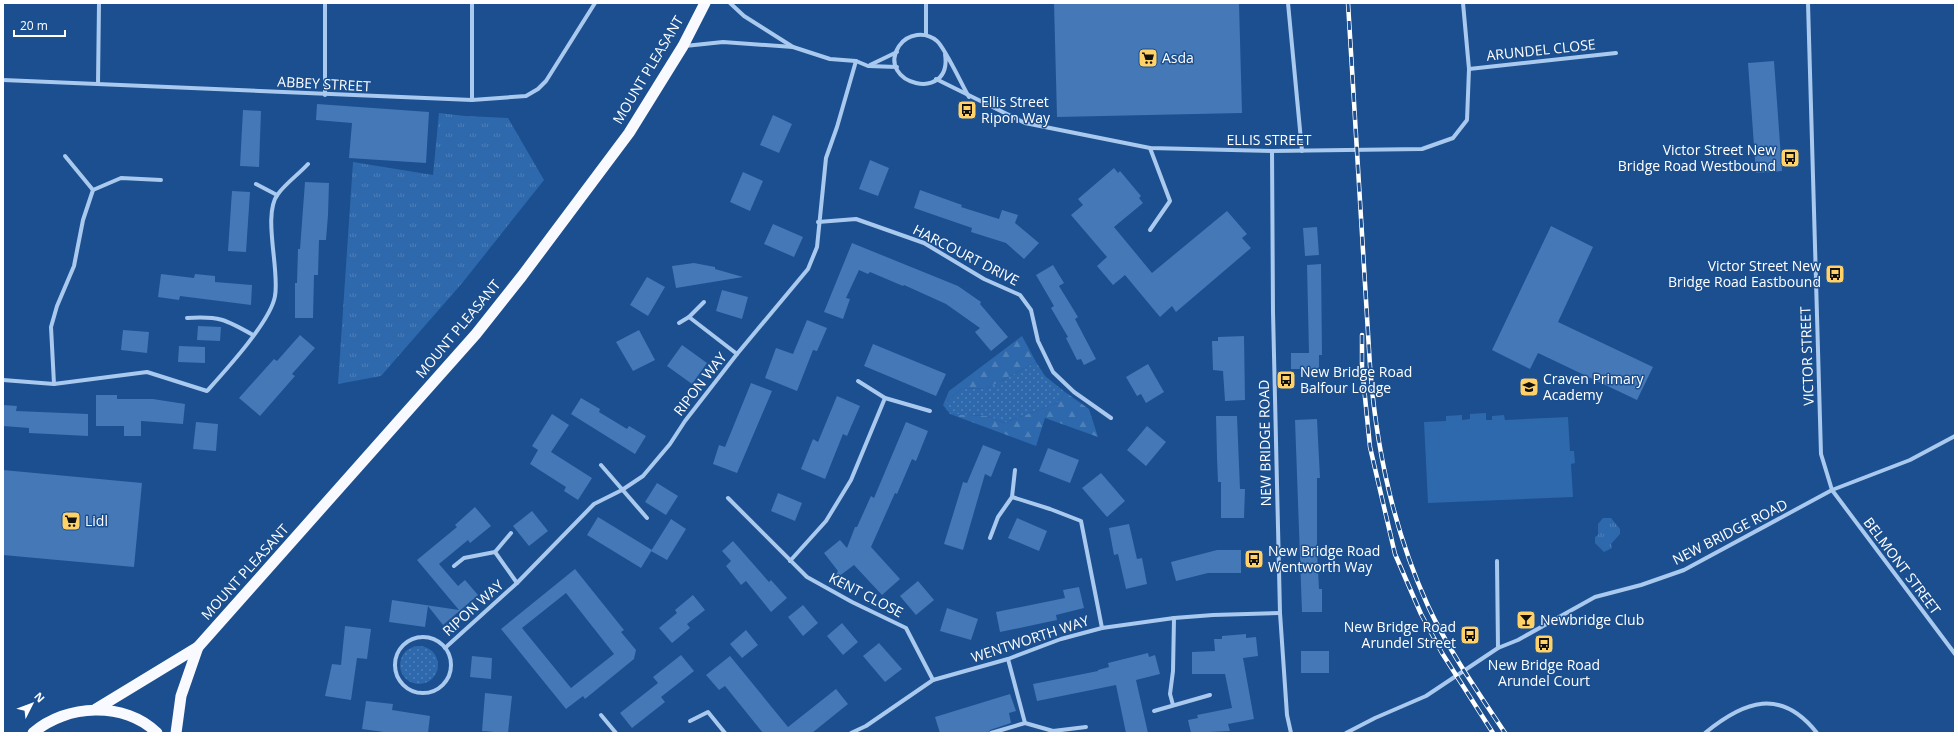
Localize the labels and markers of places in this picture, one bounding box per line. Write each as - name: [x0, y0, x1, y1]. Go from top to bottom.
- supermarket icon: Asda: [1137, 47, 1159, 69]
- place label: Asda: [1162, 48, 1194, 67]
- place label: Ellis Street Ripon Way: [981, 92, 1051, 127]
- bus stop icon: Ellis Street Ripon Way: [956, 99, 978, 121]
- place label: Victor Street New Bridge Road Westbound: [1618, 140, 1776, 175]
- bus stop icon: Victor Street New Bridge Road Westbound: [1779, 147, 1801, 169]
- place label: Victor Street New Bridge Road Eastbound: [1668, 256, 1821, 291]
- bus stop icon: Victor Street New Bridge Road Eastbound: [1824, 263, 1846, 285]
- place label: New Bridge Road Balfour Lodge: [1300, 362, 1412, 397]
- bus stop icon: New Bridge Road Balfour Lodge: [1275, 369, 1297, 391]
- place label: Craven Primary Academy: [1543, 369, 1645, 404]
- school or university icon: Craven Primary Academy: [1518, 376, 1540, 398]
- supermarket icon: Lidl: [60, 510, 82, 532]
- place label: Lidl: [85, 511, 108, 530]
- place label: New Bridge Road Wentworth Way: [1268, 541, 1380, 576]
- bus stop icon: New Bridge Road Wentworth Way: [1243, 548, 1265, 570]
- bar icon: Newbridge Club: [1515, 609, 1537, 631]
- place label: Newbridge Club: [1540, 610, 1644, 629]
- place label: New Bridge Road Arundel Street: [1344, 617, 1456, 652]
- bus stop icon: New Bridge Road Arundel Street: [1459, 624, 1481, 646]
- bus stop icon: New Bridge Road Arundel Court: [1533, 633, 1555, 655]
- place label: New Bridge Road Arundel Court: [1488, 655, 1600, 690]

